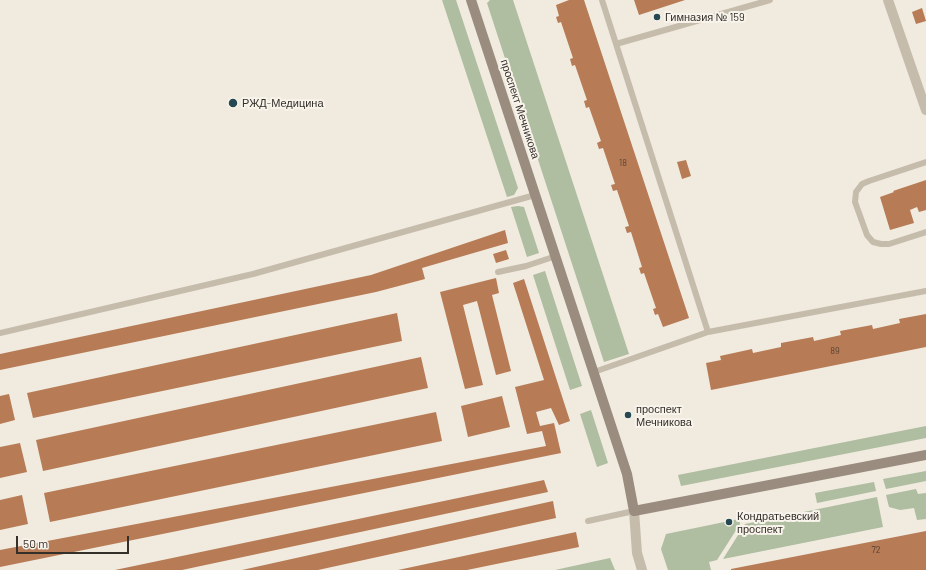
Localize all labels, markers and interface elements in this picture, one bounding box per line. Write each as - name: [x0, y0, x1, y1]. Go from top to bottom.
- place label: Гимназия № 159: [665, 10, 745, 24]
- marker: Гимназия № 159: [652, 12, 662, 22]
- street label: проспект Мечникова: [498, 58, 542, 160]
- place label: РЖД-Медицина: [242, 96, 324, 110]
- marker: РЖД-Медицина: [227, 97, 239, 109]
- house number: 18: [619, 158, 627, 168]
- house number: 89: [830, 346, 840, 356]
- place label: проспект Мечникова: [636, 402, 692, 428]
- marker: проспект Мечникова: [623, 410, 633, 420]
- place label: Кондратьевский проспект: [737, 509, 819, 535]
- marker: Кондратьевский проспект: [724, 517, 734, 527]
- scale bar: [18, 528, 131, 554]
- text: 50 m: [23, 536, 48, 550]
- house number: 72: [871, 545, 881, 555]

